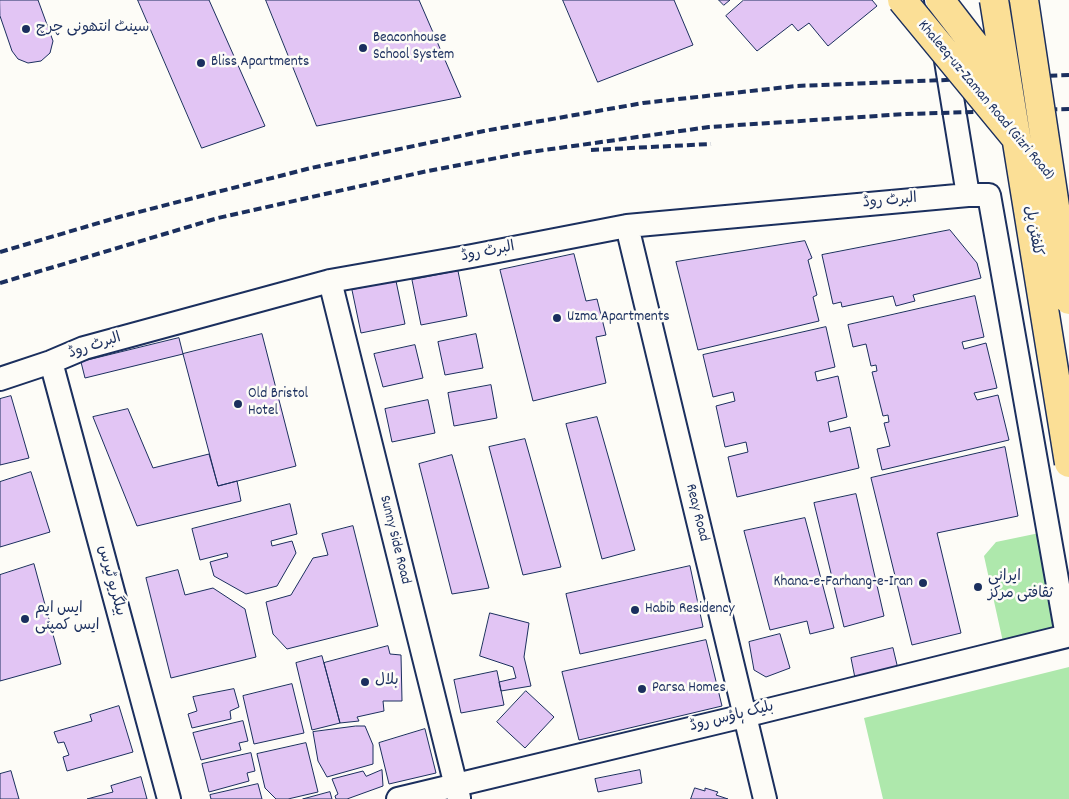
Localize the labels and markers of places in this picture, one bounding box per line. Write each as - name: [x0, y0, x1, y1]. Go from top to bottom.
- place label: سینٹ انتھونی چرچ: [36, 20, 149, 38]
- marker: سینٹ انتھونی چرچ: [20, 23, 32, 35]
- place label: Beaconhouse School System: [373, 30, 454, 65]
- marker: Beaconhouse School System: [357, 42, 369, 54]
- place label: Bliss Apartments: [211, 54, 309, 72]
- marker: Bliss Apartments: [195, 57, 207, 69]
- place label: Uzma Apartments: [567, 309, 670, 327]
- marker: Uzma Apartments: [551, 312, 563, 324]
- place label: Old Bristol Hotel: [248, 386, 308, 421]
- marker: Old Bristol Hotel: [232, 398, 244, 410]
- place label: ایرانی ثقافتی مرکز: [988, 569, 1053, 604]
- place label: Khana-e-Farhang-e-Iran: [774, 574, 913, 592]
- marker: Khana-e-Farhang-e-Iran: [917, 577, 929, 589]
- marker: ایرانی ثقافتی مرکز: [972, 581, 984, 593]
- place label: ایس ایم ایس کمپنی: [35, 601, 99, 636]
- place label: Habib Residency: [645, 601, 735, 619]
- marker: Habib Residency: [629, 604, 641, 616]
- marker: ایس ایم ایس کمپنی: [19, 613, 31, 625]
- place label: بلال: [375, 673, 399, 691]
- marker: بلال: [359, 676, 371, 688]
- place label: Parsa Homes: [652, 680, 726, 698]
- marker: Parsa Homes: [636, 683, 648, 695]

